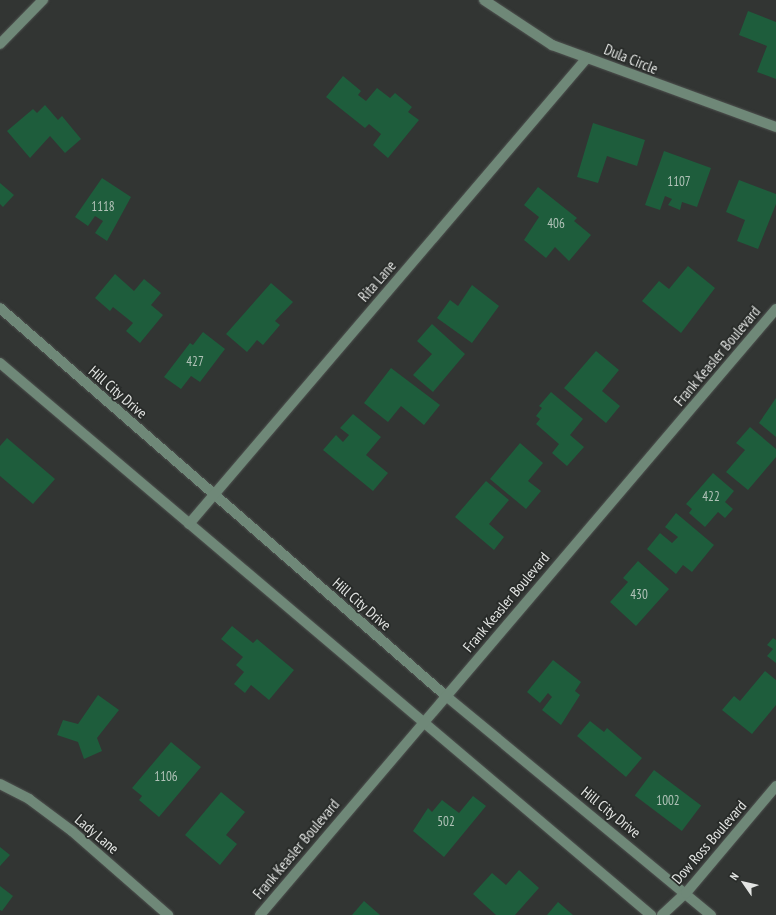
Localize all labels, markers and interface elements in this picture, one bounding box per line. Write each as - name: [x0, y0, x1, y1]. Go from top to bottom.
- street label: Dula Circle: [602, 40, 660, 78]
- house number: 1107: [667, 174, 691, 190]
- house number: 1118: [91, 199, 115, 215]
- house number: 406: [547, 216, 565, 232]
- street label: Rita Lane: [354, 257, 400, 305]
- street label: Frank Keasler Boulevard: [670, 302, 764, 410]
- house number: 427: [186, 354, 204, 370]
- street label: Hill City Drive: [85, 362, 151, 422]
- house number: 422: [702, 489, 720, 505]
- street label: Frank Keasler Boulevard: [459, 548, 553, 656]
- street label: Hill City Drive: [329, 574, 395, 634]
- house number: 430: [630, 587, 648, 603]
- house number: 1106: [154, 769, 178, 785]
- street label: Hill City Drive: [577, 782, 645, 842]
- house number: 1002: [656, 793, 680, 809]
- street label: Frank Keasler Boulevard: [249, 795, 343, 903]
- street label: Dow Ross Boulevard: [668, 797, 750, 887]
- street label: Lady Lane: [71, 810, 123, 858]
- house number: 502: [437, 814, 455, 830]
- north arrow: [724, 863, 764, 903]
- text: N: [727, 870, 742, 883]

